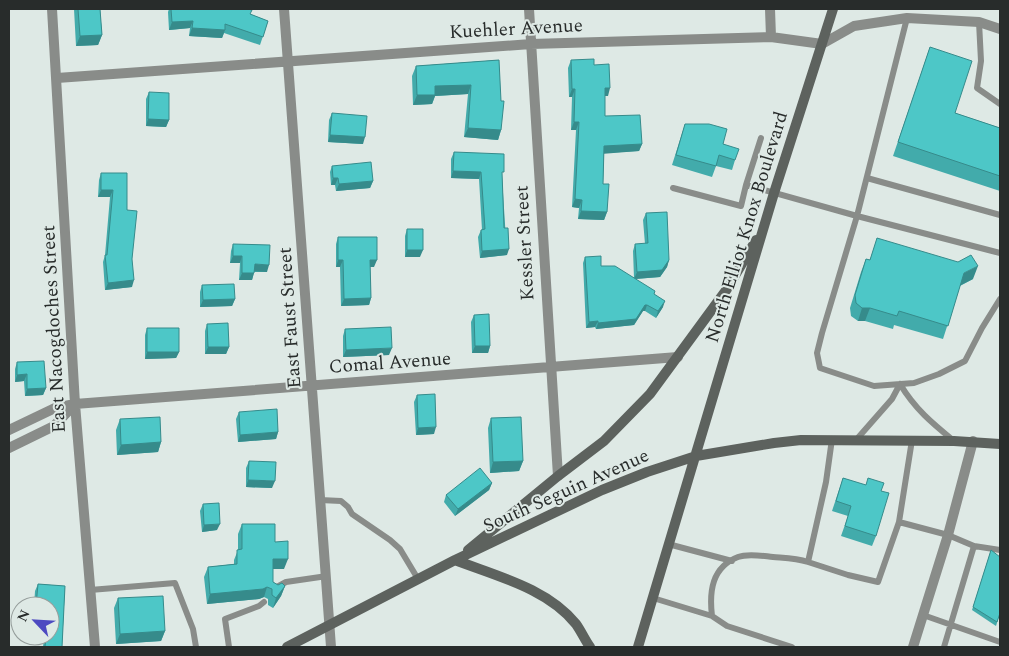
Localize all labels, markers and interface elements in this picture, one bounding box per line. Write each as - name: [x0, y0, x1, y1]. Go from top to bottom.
- street label: Kuehler Avenue: [448, 11, 584, 47]
- street label: North Elliot Knox Boulevard: [698, 108, 796, 346]
- street label: Kessler Street: [507, 184, 543, 301]
- street label: East Nacogdoches Street: [34, 224, 74, 434]
- street label: East Faust Street: [271, 246, 309, 390]
- street label: Comal Avenue: [328, 344, 452, 382]
- street label: South Seguin Avenue: [478, 441, 654, 541]
- north arrow: [10, 596, 60, 646]
- text: N: [12, 606, 36, 625]

